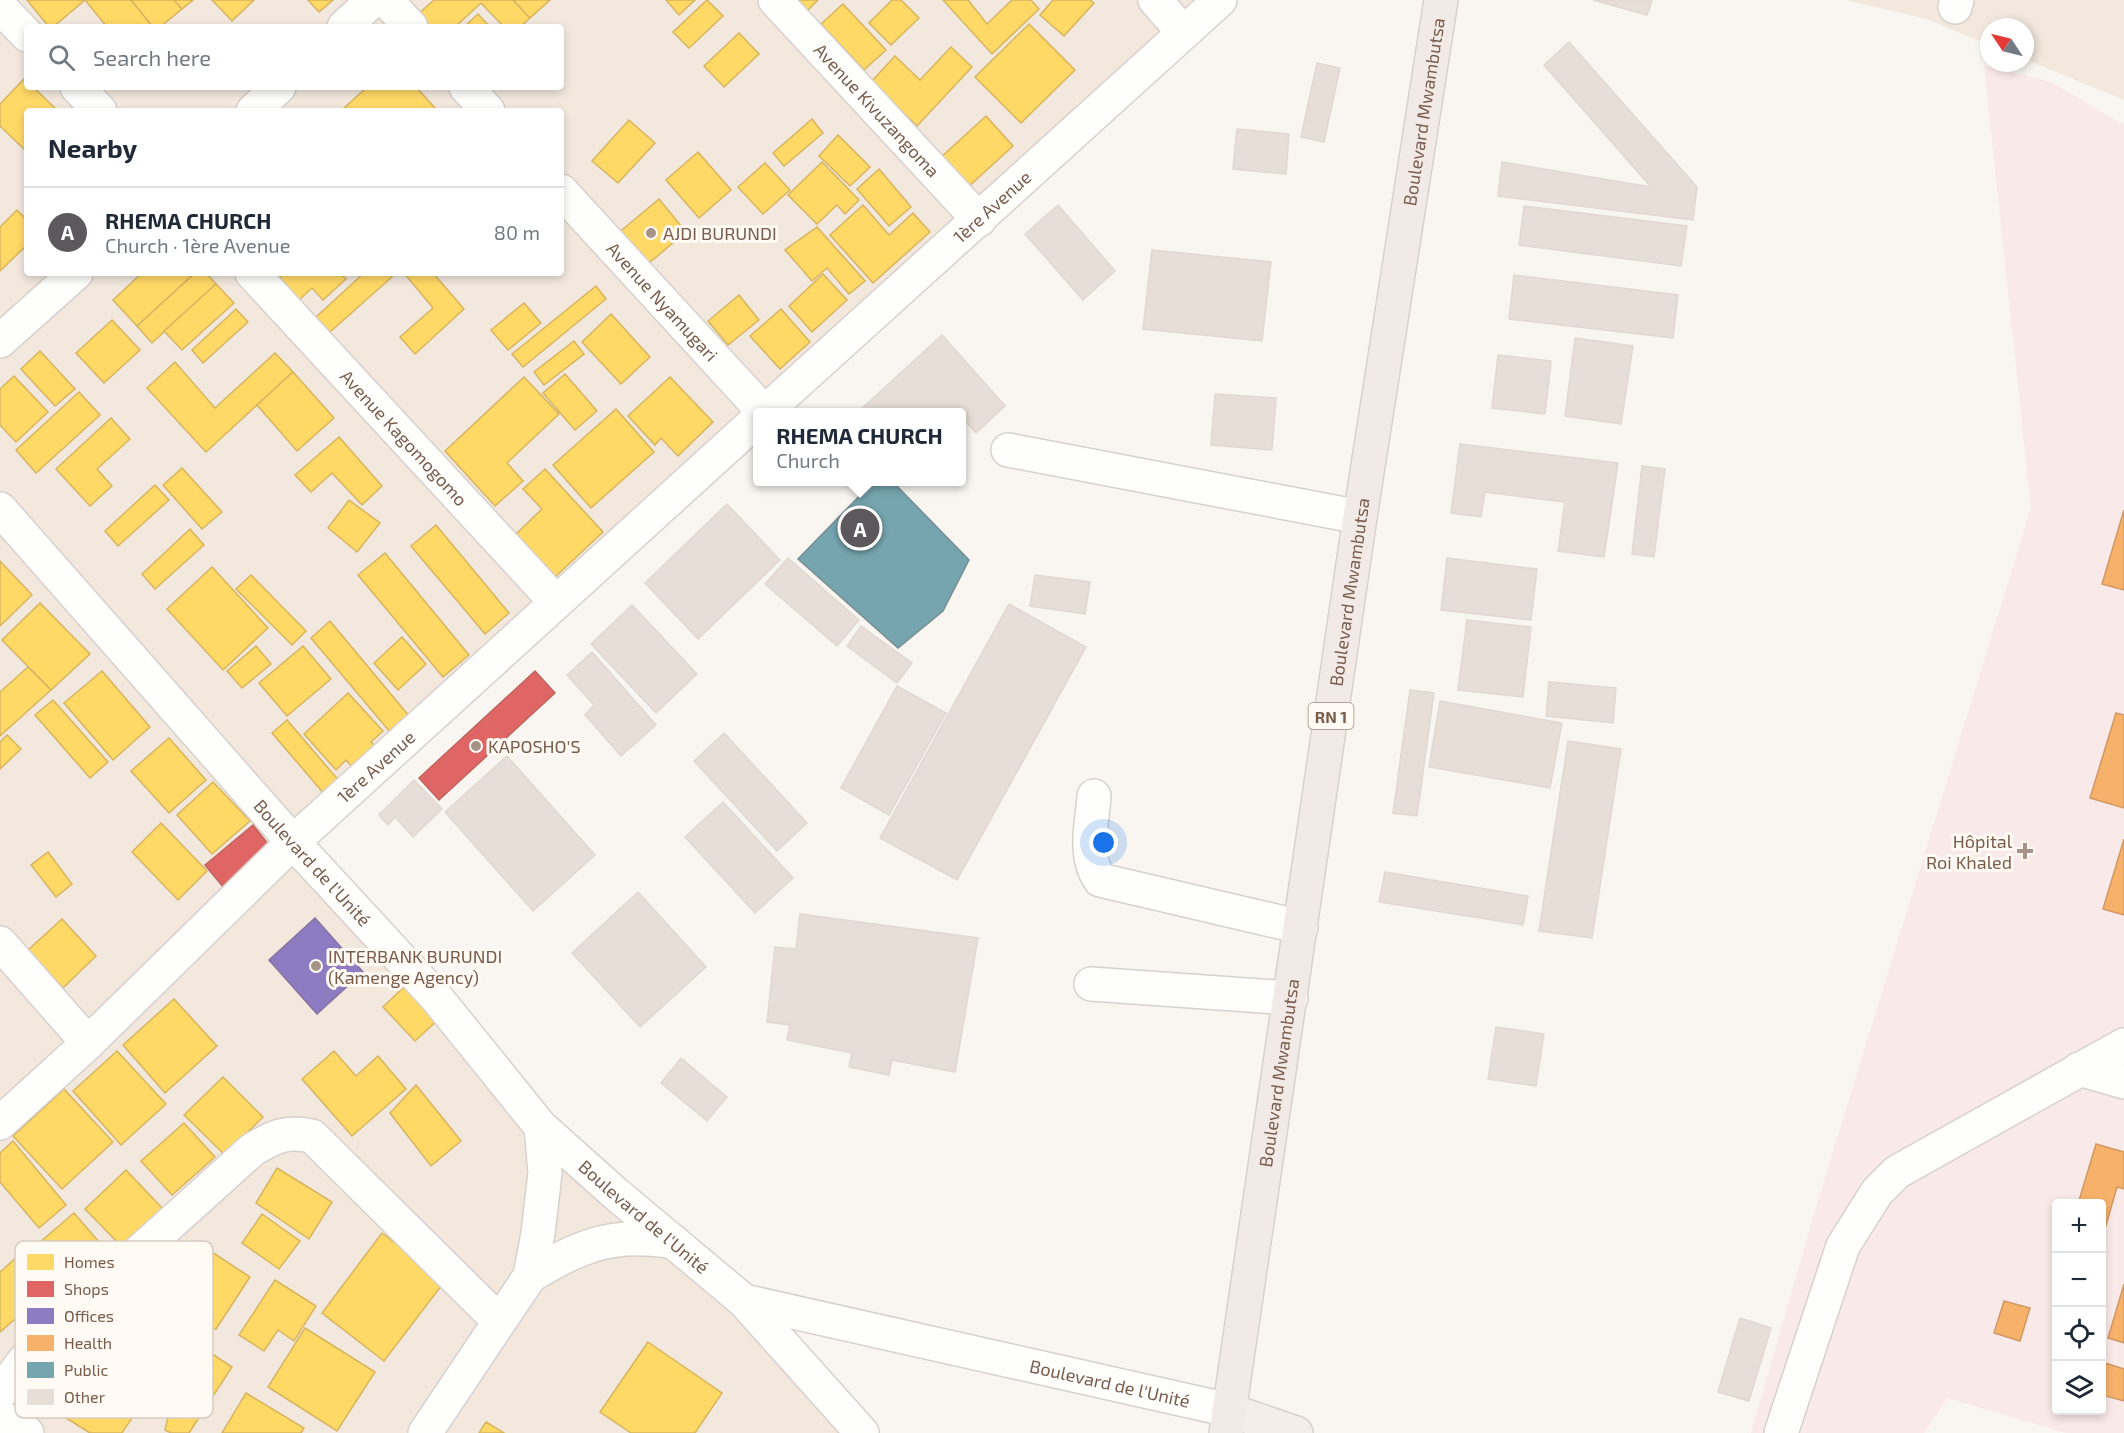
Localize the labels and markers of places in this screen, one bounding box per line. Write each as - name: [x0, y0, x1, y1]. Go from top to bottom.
- place label: AJDI BURUNDI: [663, 222, 777, 244]
- marker: AJDI BURUNDI: [644, 226, 658, 240]
- pin: A: [840, 506, 880, 550]
- place label: KAPOSHO'S: [488, 735, 580, 757]
- marker: KAPOSHO'S: [469, 739, 483, 753]
- place label: Hôpital Roi Khaled: [1926, 830, 2013, 873]
- marker: Hôpital Roi Khaled: [2016, 842, 2034, 860]
- place label: INTERBANK BURUNDI (Kamenge Agency): [328, 945, 502, 988]
- marker: INTERBANK BURUNDI (Kamenge Agency): [309, 959, 323, 973]

